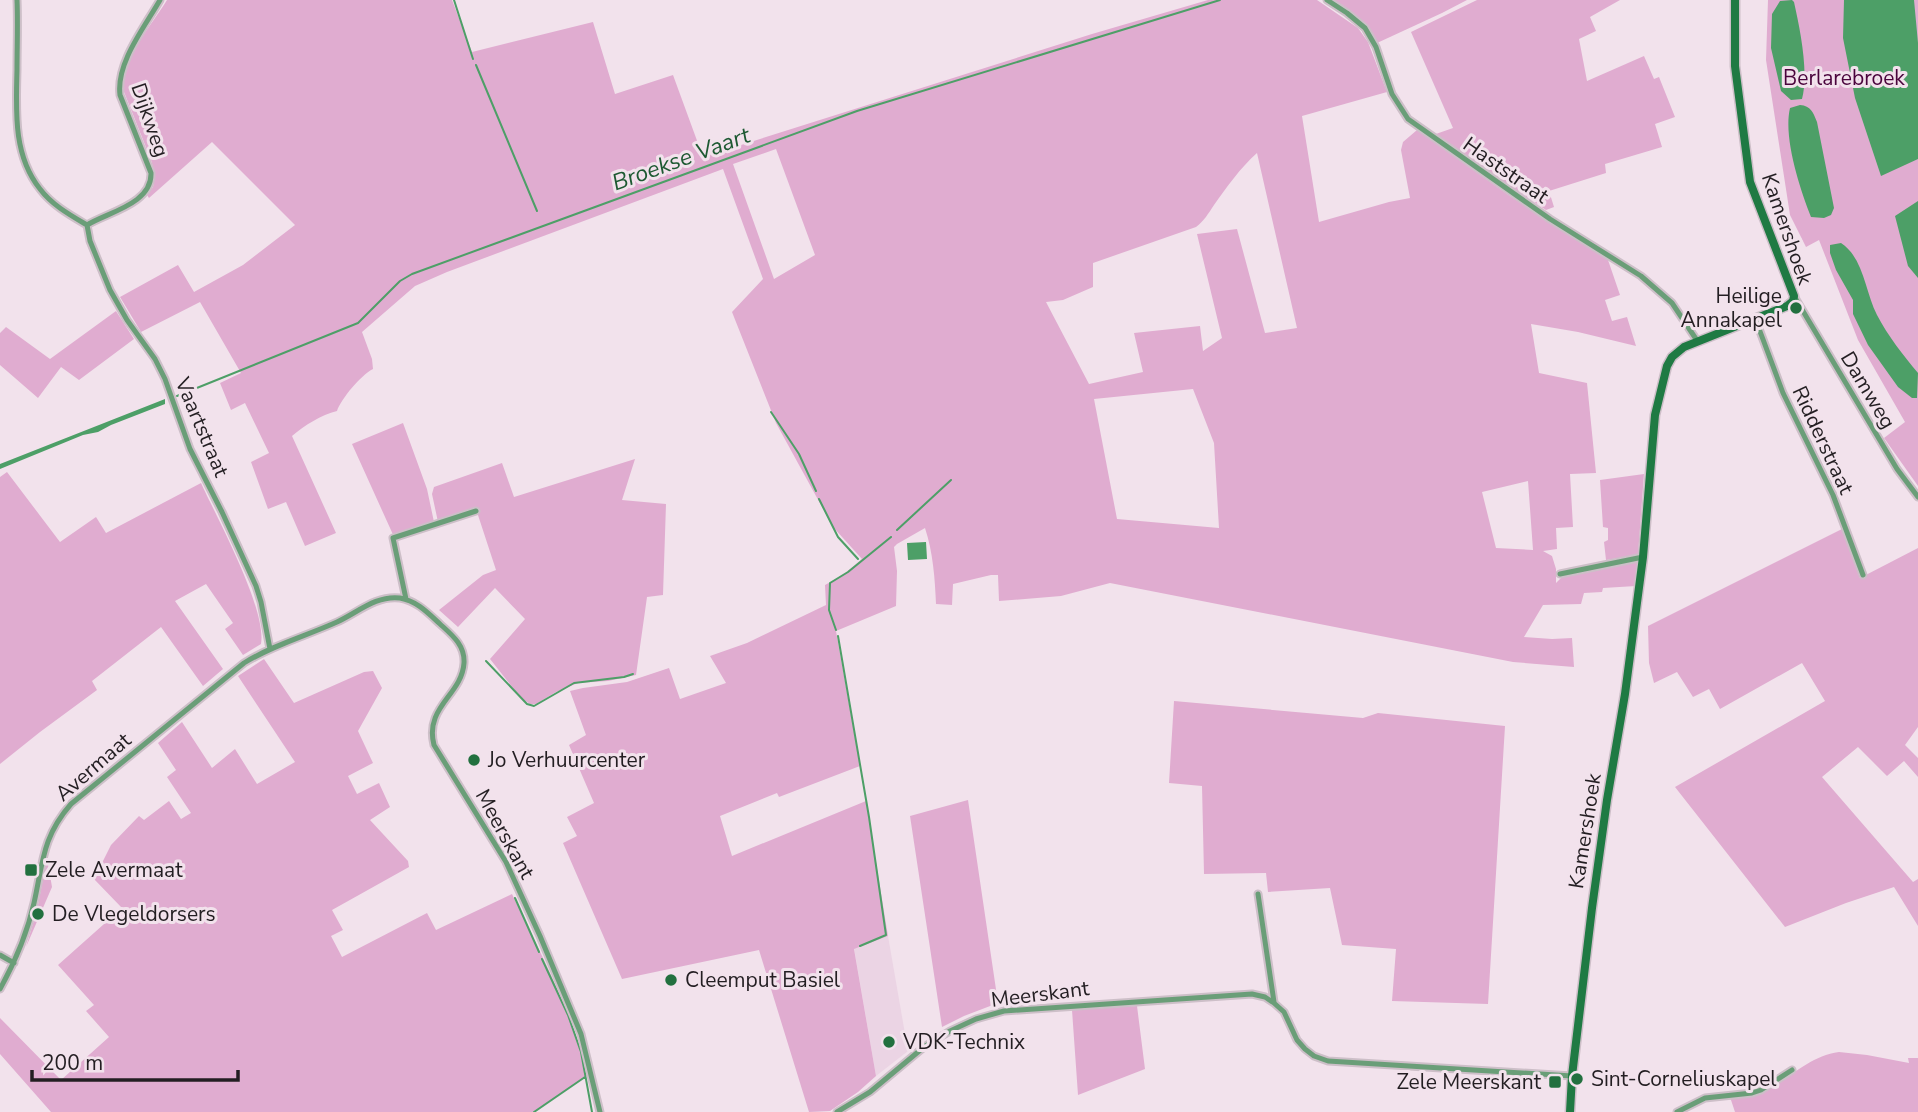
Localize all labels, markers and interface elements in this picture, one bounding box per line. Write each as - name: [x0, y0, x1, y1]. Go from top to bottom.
- park label: Berlarebroek: [1783, 64, 1905, 92]
- street label: Dijkweg: [124, 79, 176, 161]
- water label: Broekse Vaart: [608, 119, 755, 198]
- street label: Haststraat: [1457, 130, 1555, 210]
- street label: Kamershoek: [1755, 170, 1819, 289]
- place label: Heilige Annakapel: [1681, 282, 1783, 334]
- marker: Heilige Annakapel: [1788, 300, 1804, 316]
- street label: Damweg: [1834, 346, 1902, 434]
- street label: Vaartstraat: [168, 372, 236, 482]
- street label: Ridderstraat: [1786, 381, 1861, 499]
- street label: Avermaat: [49, 726, 137, 808]
- place label: Jo Verhuurcenter: [487, 746, 646, 774]
- marker: Jo Verhuurcenter: [466, 752, 482, 768]
- street label: Kamershoek: [1562, 771, 1608, 891]
- street label: Meerskant: [469, 784, 541, 884]
- place label: Zele Avermaat: [45, 856, 183, 884]
- marker: Zele Avermaat: [23, 862, 39, 878]
- place label: De Vlegeldorsers: [52, 900, 216, 928]
- marker: De Vlegeldorsers: [30, 906, 46, 922]
- place label: Cleemput Basiel: [685, 966, 841, 994]
- marker: Cleemput Basiel: [663, 972, 679, 988]
- street label: Meerskant: [989, 974, 1091, 1014]
- place label: VDK-Technix: [902, 1028, 1025, 1056]
- marker: VDK-Technix: [881, 1034, 897, 1050]
- scale bar: [32, 1038, 238, 1082]
- text: 200 m: [42, 1049, 103, 1077]
- place label: Sint-Corneliuskapel: [1591, 1065, 1777, 1093]
- place label: Zele Meerskant: [1396, 1068, 1542, 1096]
- marker: Sint-Corneliuskapel: [1569, 1071, 1585, 1087]
- marker: Zele Meerskant: [1547, 1074, 1563, 1090]

